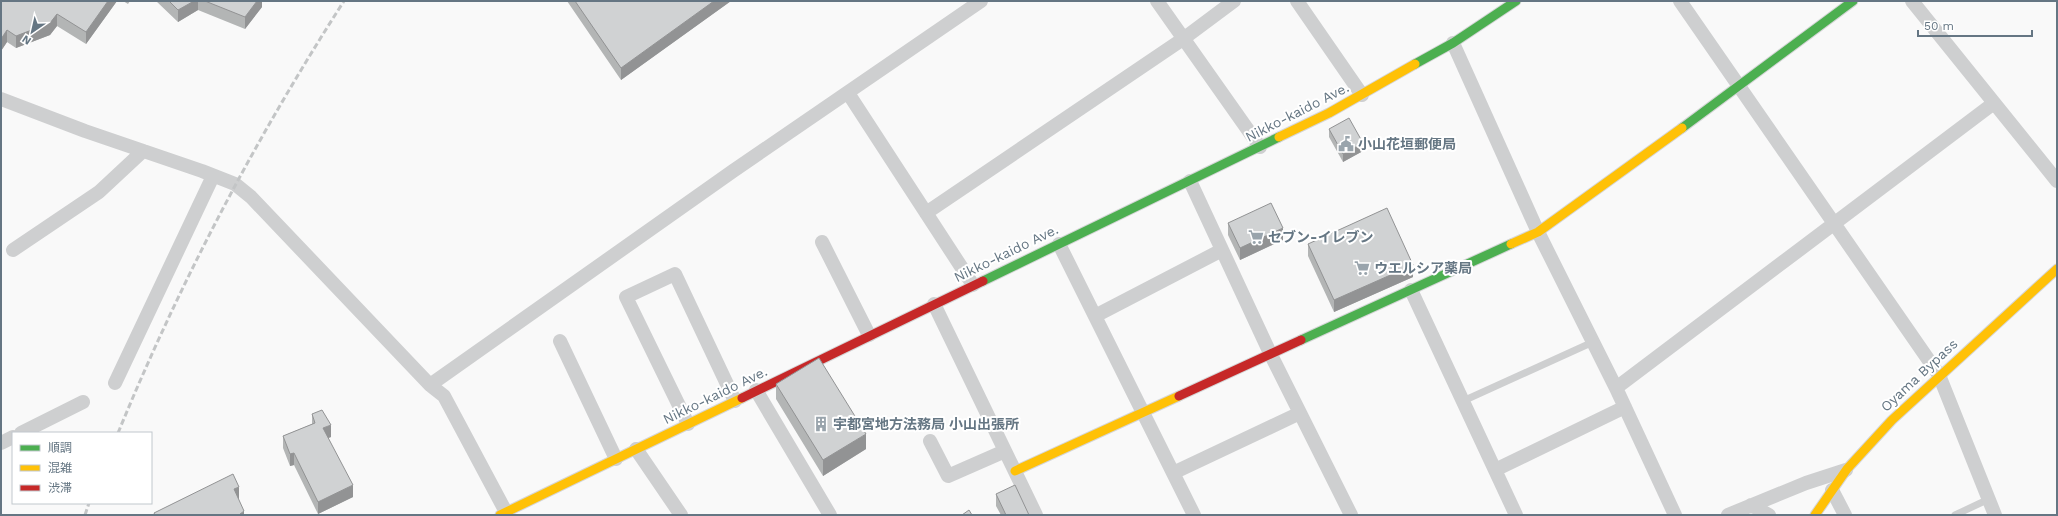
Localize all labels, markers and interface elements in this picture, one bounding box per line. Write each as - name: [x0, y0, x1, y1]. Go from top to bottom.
- north arrow: [12, 12, 52, 52]
- scale bar: [1918, 12, 2032, 38]
- text: 50 m: [1924, 19, 1954, 33]
- text: N: [20, 32, 34, 48]
- street label: Nikko-kaido Ave.: [1243, 79, 1351, 145]
- public building icon: 小山花垣郵便局: [1337, 135, 1355, 153]
- place label: 小山花垣郵便局: [1358, 136, 1456, 152]
- street label: Nikko-kaido Ave.: [951, 221, 1061, 285]
- supermarket icon: セブン-イレブン: [1247, 228, 1265, 246]
- place label: セブン-イレブン: [1268, 229, 1373, 245]
- supermarket icon: ウエルシア薬局: [1353, 259, 1371, 277]
- place label: ウエルシア薬局: [1374, 260, 1472, 276]
- street label: Oyama Bypass: [1877, 335, 1961, 415]
- street label: Nikko-kaido Ave.: [660, 363, 770, 427]
- building icon: 宇都宮地方法務局 小山出張所: [812, 415, 830, 433]
- place label: 宇都宮地方法務局 小山出張所: [833, 416, 1019, 432]
- legend: [12, 432, 152, 504]
- text: 順調: [48, 441, 72, 455]
- text: 混雑: [48, 461, 72, 475]
- text: 渋滞: [48, 481, 72, 495]

